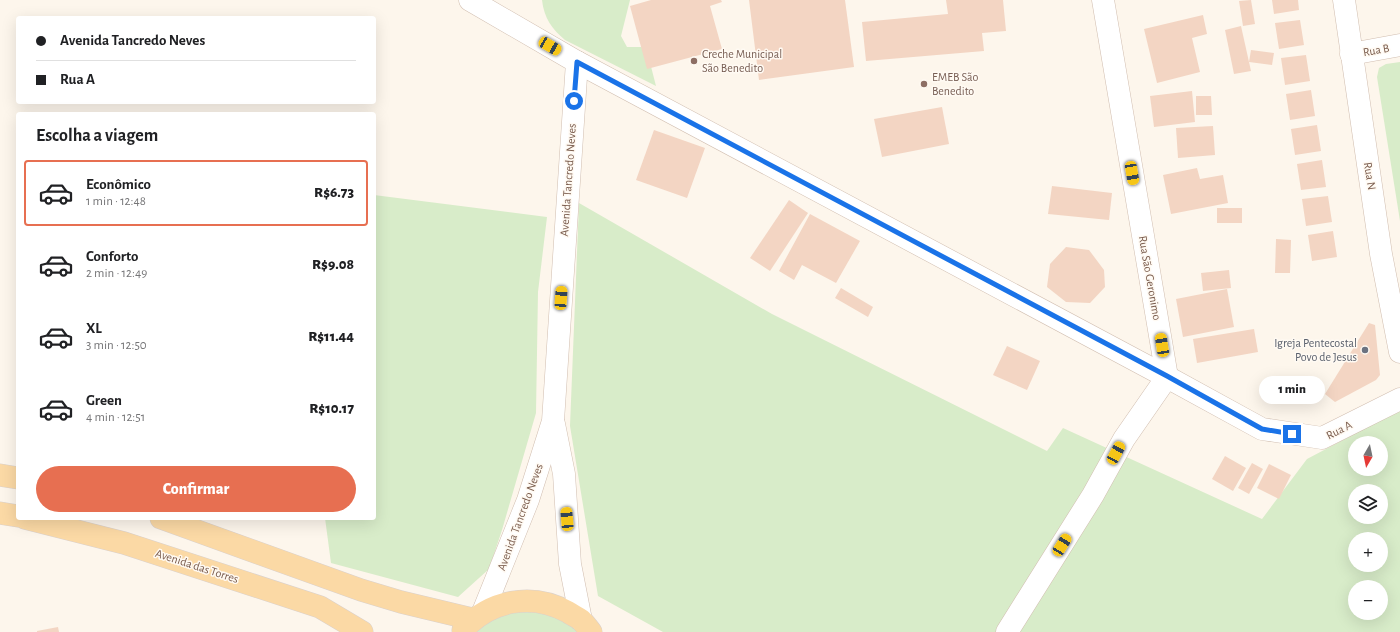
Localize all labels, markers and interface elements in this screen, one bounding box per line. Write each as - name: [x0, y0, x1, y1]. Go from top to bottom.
- text: Avenida Tancredo Neves: [60, 33, 205, 48]
- car: [537, 35, 563, 57]
- street label: Rua B: [1362, 42, 1390, 58]
- place label: Creche Municipal São Benedito: [702, 48, 782, 74]
- marker: Creche Municipal São Benedito: [689, 56, 699, 66]
- place label: EMEB São Benedito: [932, 71, 978, 97]
- text: Rua A: [60, 72, 95, 87]
- marker: EMEB São Benedito: [919, 79, 929, 89]
- route start: [565, 92, 583, 110]
- street label: Avenida Tancredo Neves: [558, 123, 578, 237]
- text: Escolha a viagem: [36, 127, 158, 145]
- car: [1124, 160, 1140, 186]
- street label: Rua N: [1362, 161, 1378, 191]
- icon: car: [38, 175, 74, 211]
- text: Econômico: [86, 177, 151, 192]
- text: R$6.73: [314, 185, 354, 200]
- text: 1 min · 12:48: [86, 195, 146, 208]
- street label: Rua São Geronimo: [1137, 235, 1163, 321]
- icon: car: [38, 247, 74, 283]
- text: Conforto: [86, 249, 138, 264]
- text: R$9.08: [312, 257, 354, 272]
- text: 2 min · 12:49: [86, 267, 147, 280]
- car: [554, 286, 568, 310]
- icon: car: [38, 319, 74, 355]
- text: XL: [86, 321, 102, 336]
- text: R$11.44: [308, 329, 354, 344]
- car: [1154, 332, 1170, 358]
- place label: Igreja Pentecostal Povo de Jesus: [1274, 337, 1357, 363]
- text: 3 min · 12:50: [86, 339, 147, 352]
- marker: Igreja Pentecostal Povo de Jesus: [1360, 345, 1370, 355]
- callout: 1 min: [1259, 376, 1325, 404]
- text: 1 min: [1278, 383, 1306, 396]
- icon: car: [38, 391, 74, 427]
- text: Green: [86, 393, 122, 408]
- text: R$10.17: [309, 401, 354, 416]
- text: 4 min · 12:51: [86, 411, 145, 424]
- street label: Rua A: [1324, 418, 1354, 441]
- route end: [1283, 425, 1301, 443]
- north arrow: [1348, 436, 1388, 476]
- map controls: [1348, 436, 1388, 620]
- car: [1105, 440, 1127, 466]
- street label: Avenida Tancredo Neves: [495, 462, 545, 572]
- button: Confirmar: [36, 466, 356, 512]
- button: layers: [1348, 484, 1388, 524]
- car: [560, 507, 574, 531]
- car: [1051, 532, 1073, 558]
- button: +: [1348, 532, 1388, 572]
- street label: Avenida das Torres: [154, 547, 240, 585]
- button: −: [1348, 580, 1388, 620]

